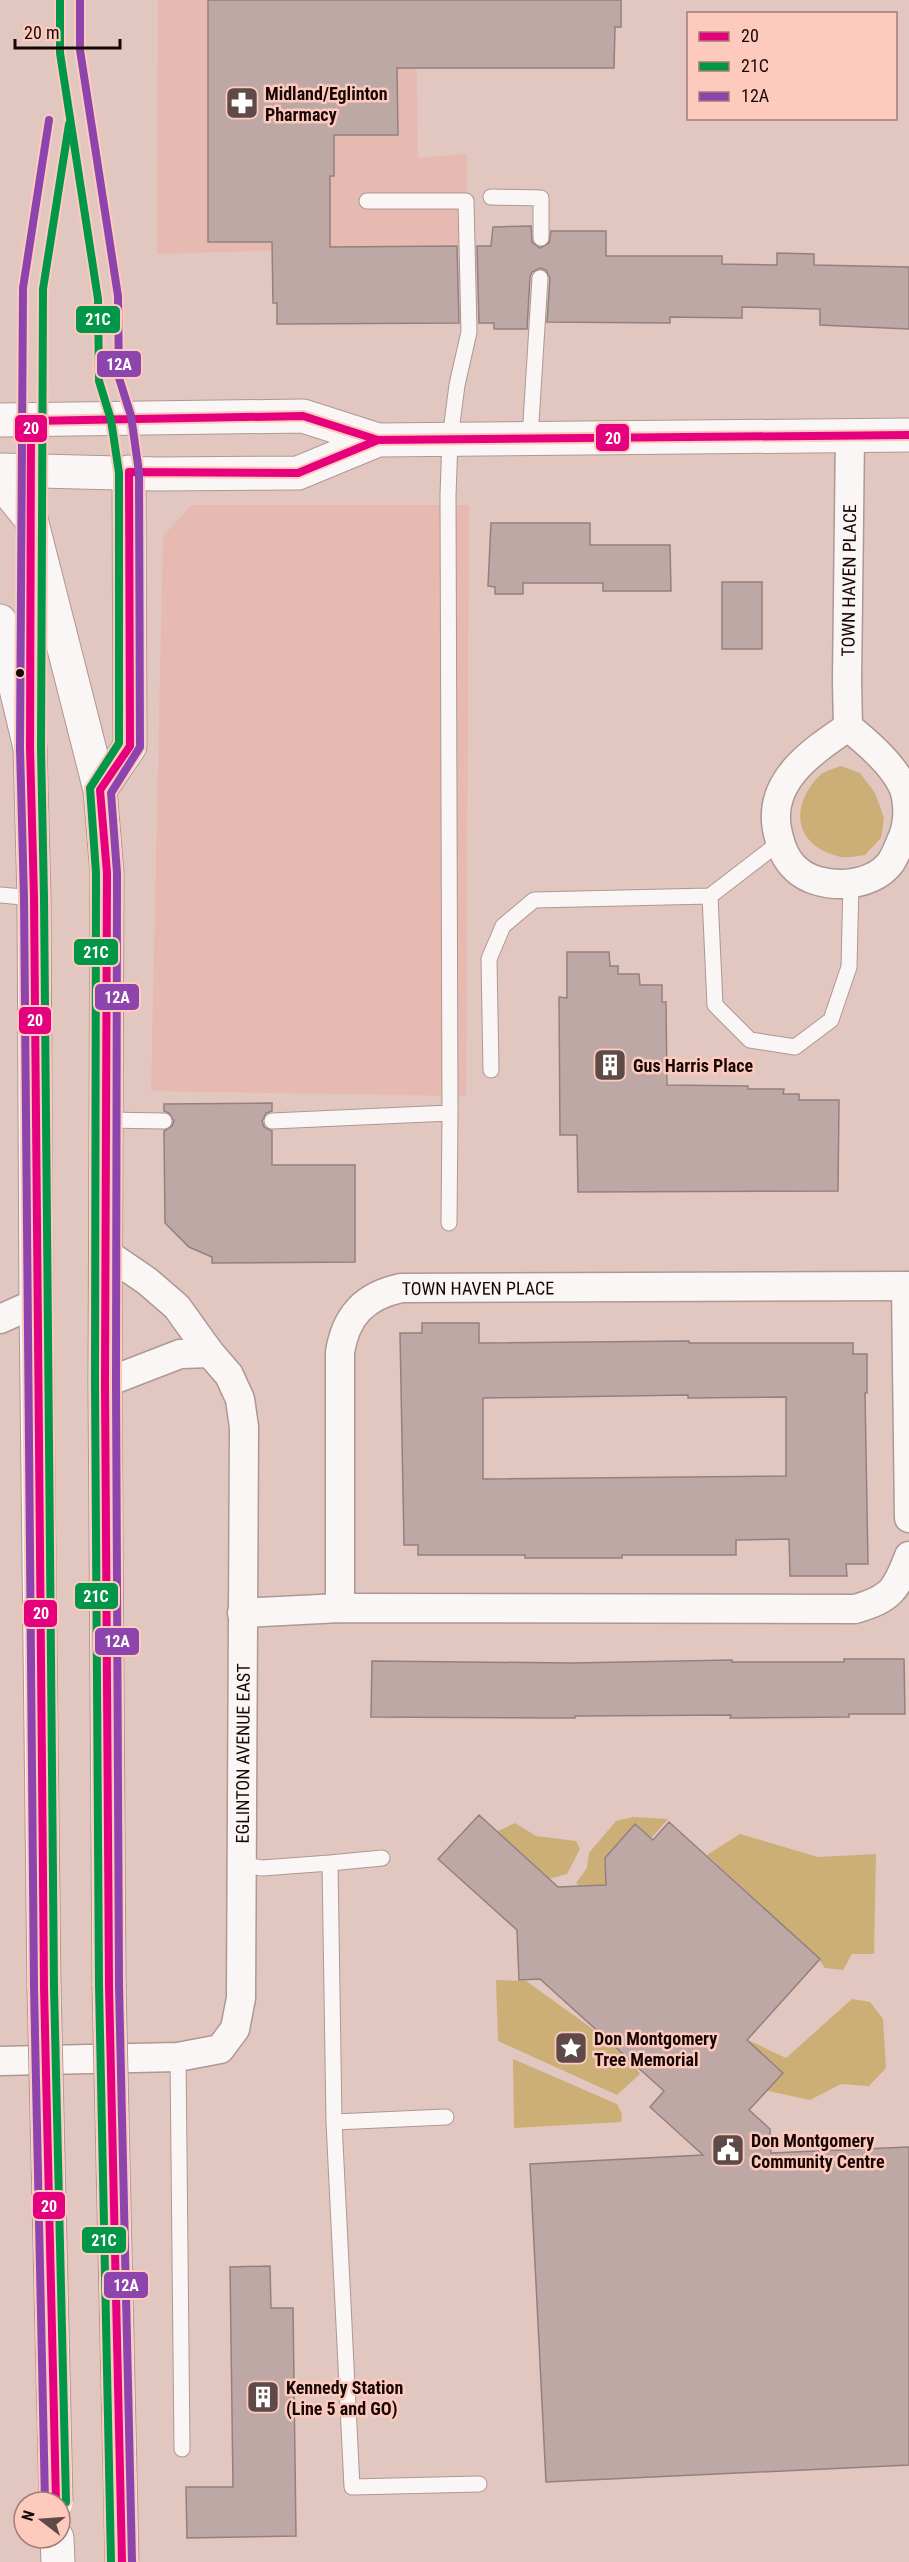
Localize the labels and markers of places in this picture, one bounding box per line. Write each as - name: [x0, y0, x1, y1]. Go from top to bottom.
- place label: Midland/Eglinton Pharmacy: [265, 83, 388, 125]
- pharmacy icon: Midland/Eglinton Pharmacy: [224, 85, 260, 121]
- unlabelled marker: [14, 667, 26, 679]
- building icon: Gus Harris Place: [592, 1047, 628, 1083]
- place label: Gus Harris Place: [633, 1055, 754, 1076]
- place label: Don Montgomery Tree Memorial: [594, 2028, 717, 2070]
- place icon: Don Montgomery Tree Memorial: [553, 2030, 589, 2066]
- place label: Don Montgomery Community Centre: [751, 2130, 885, 2172]
- public building icon: Don Montgomery Community Centre: [710, 2132, 746, 2168]
- place label: Kennedy Station (Line 5 and GO): [286, 2377, 403, 2420]
- building icon: Kennedy Station (Line 5 and GO): [245, 2379, 281, 2415]

